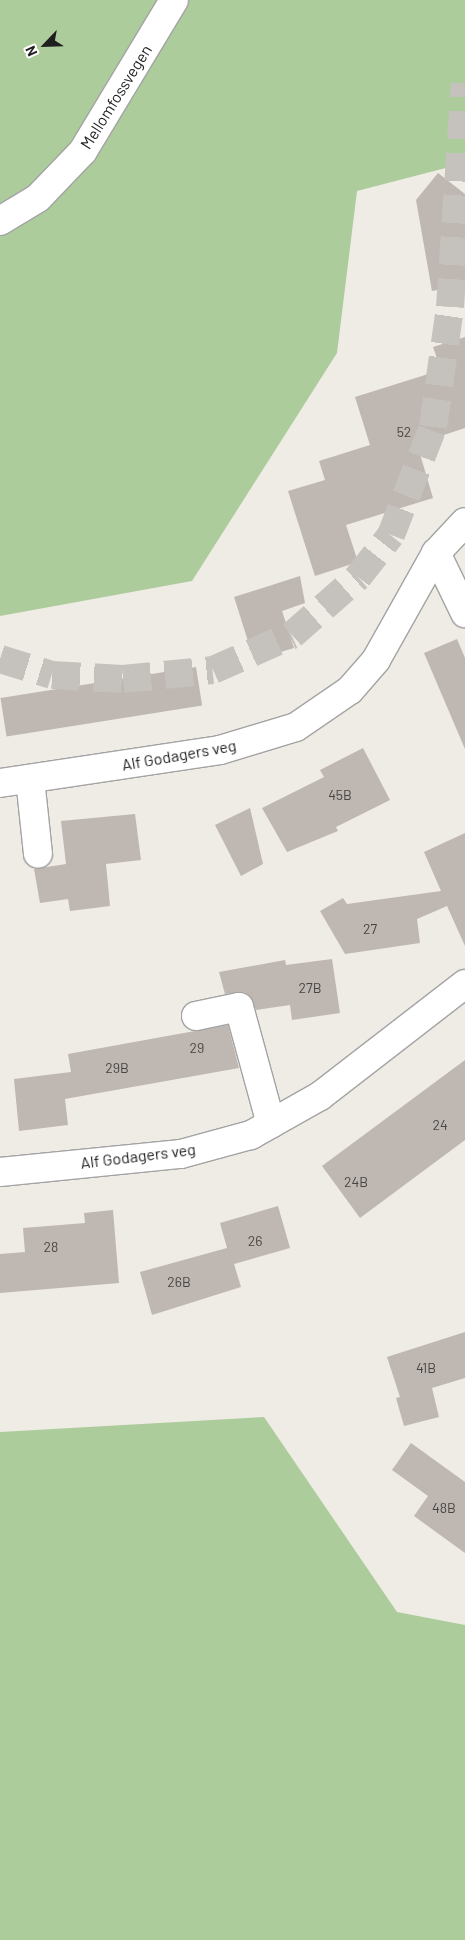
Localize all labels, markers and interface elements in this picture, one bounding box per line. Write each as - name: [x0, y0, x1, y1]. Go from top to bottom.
- north arrow: [20, 20, 70, 70]
- street label: Mellomfossvegen: [76, 41, 156, 153]
- text: N: [21, 44, 40, 59]
- house number: 52: [397, 424, 411, 440]
- street label: Alf Godagers veg: [120, 735, 238, 775]
- house number: 45B: [328, 787, 352, 803]
- house number: 27: [363, 921, 377, 937]
- house number: 27B: [299, 980, 321, 996]
- house number: 29: [190, 1040, 204, 1056]
- house number: 29B: [105, 1060, 129, 1076]
- house number: 24: [432, 1117, 448, 1133]
- street label: Alf Godagers veg: [79, 1139, 197, 1173]
- house number: 24B: [344, 1174, 368, 1190]
- house number: 26: [248, 1233, 262, 1249]
- house number: 28: [44, 1239, 58, 1255]
- house number: 26B: [167, 1274, 191, 1290]
- house number: 41B: [416, 1360, 436, 1376]
- house number: 48B: [432, 1500, 456, 1516]

